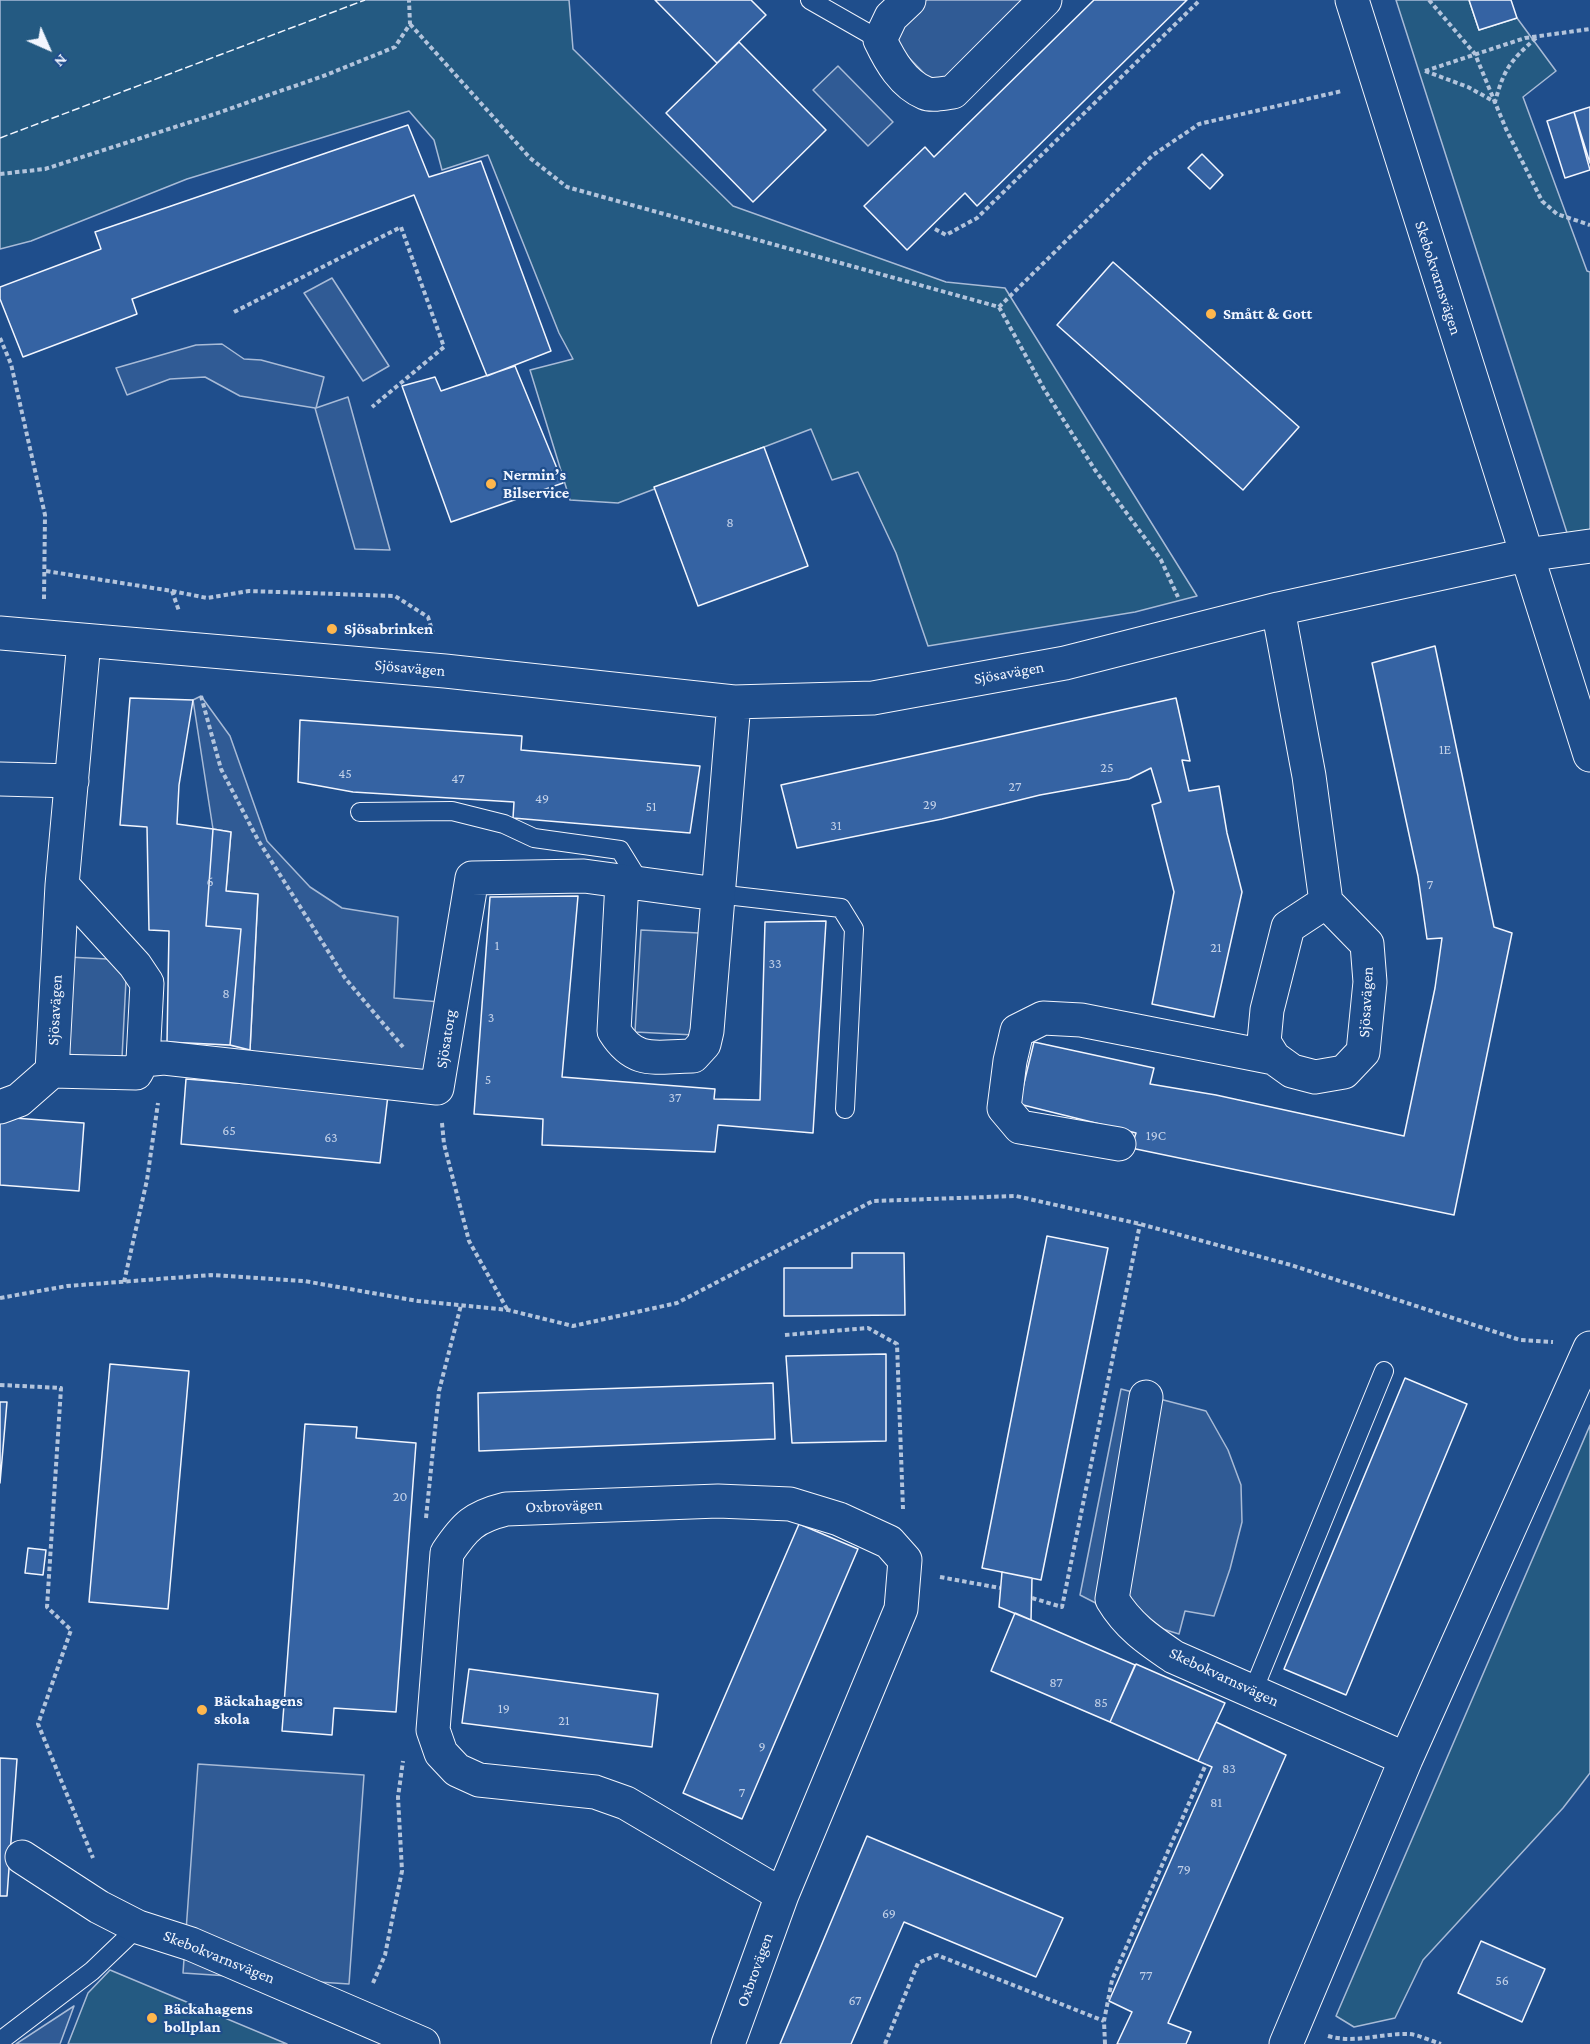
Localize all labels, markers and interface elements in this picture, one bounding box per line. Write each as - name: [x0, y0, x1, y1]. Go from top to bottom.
- north arrow: [18, 18, 78, 78]
- text: N: [51, 51, 71, 71]
- street label: Skebokvarnsvägen: [1411, 219, 1465, 337]
- place label: Smått & Gott: [1223, 304, 1312, 324]
- marker: Smått & Gott: [1204, 307, 1218, 321]
- place label: Nermin’s Bilservice: [503, 465, 569, 503]
- marker: Nermin’s Bilservice: [484, 477, 498, 491]
- house number: 8: [726, 515, 734, 531]
- place label: Sjösabrinken: [344, 619, 433, 639]
- marker: Sjösabrinken: [325, 622, 339, 636]
- street label: Sjösavägen: [374, 655, 446, 681]
- street label: Sjösavägen: [972, 657, 1046, 689]
- house number: 1E: [1439, 742, 1451, 758]
- house number: 25: [1100, 760, 1114, 776]
- house number: 45: [338, 766, 352, 782]
- house number: 47: [451, 771, 465, 787]
- house number: 27: [1009, 779, 1021, 795]
- house number: 49: [535, 791, 549, 807]
- house number: 29: [923, 797, 937, 813]
- house number: 51: [645, 799, 657, 815]
- house number: 31: [830, 818, 842, 834]
- house number: 6: [206, 874, 214, 890]
- house number: 7: [1427, 877, 1433, 893]
- house number: 1: [495, 938, 499, 954]
- house number: 21: [1210, 940, 1222, 956]
- house number: 33: [768, 956, 782, 972]
- street label: Sjösavägen: [1355, 966, 1377, 1038]
- street label: Sjösavägen: [44, 974, 66, 1046]
- house number: 8: [222, 986, 230, 1002]
- street label: Sjösatorg: [432, 1008, 460, 1070]
- house number: 3: [488, 1010, 494, 1026]
- house number: 5: [485, 1072, 491, 1088]
- house number: 37: [669, 1090, 681, 1106]
- house number: 65: [222, 1123, 236, 1139]
- house number: 19C: [1146, 1128, 1166, 1144]
- house number: 63: [324, 1130, 338, 1146]
- house number: 20: [393, 1489, 407, 1505]
- street label: Oxbrovägen: [525, 1495, 603, 1517]
- street label: Skebokvarnsvägen: [1166, 1643, 1282, 1711]
- house number: 87: [1049, 1675, 1063, 1691]
- place label: Bäckahagens skola: [214, 1691, 303, 1729]
- house number: 85: [1094, 1695, 1108, 1711]
- house number: 19: [498, 1701, 510, 1717]
- marker: Bäckahagens skola: [195, 1703, 209, 1717]
- house number: 21: [558, 1713, 570, 1729]
- house number: 9: [758, 1739, 766, 1755]
- house number: 83: [1222, 1761, 1236, 1777]
- house number: 7: [739, 1785, 745, 1801]
- house number: 81: [1210, 1795, 1222, 1811]
- house number: 79: [1177, 1862, 1191, 1878]
- house number: 69: [882, 1906, 896, 1922]
- street label: Skebokvarnsvägen: [160, 1926, 278, 1988]
- street label: Oxbrovägen: [733, 1930, 777, 2010]
- house number: 77: [1140, 1968, 1152, 1984]
- house number: 56: [1495, 1973, 1509, 1989]
- house number: 67: [848, 1993, 862, 2009]
- place label: Bäckahagens bollplan: [164, 1999, 253, 2037]
- marker: Bäckahagens bollplan: [145, 2011, 159, 2025]

